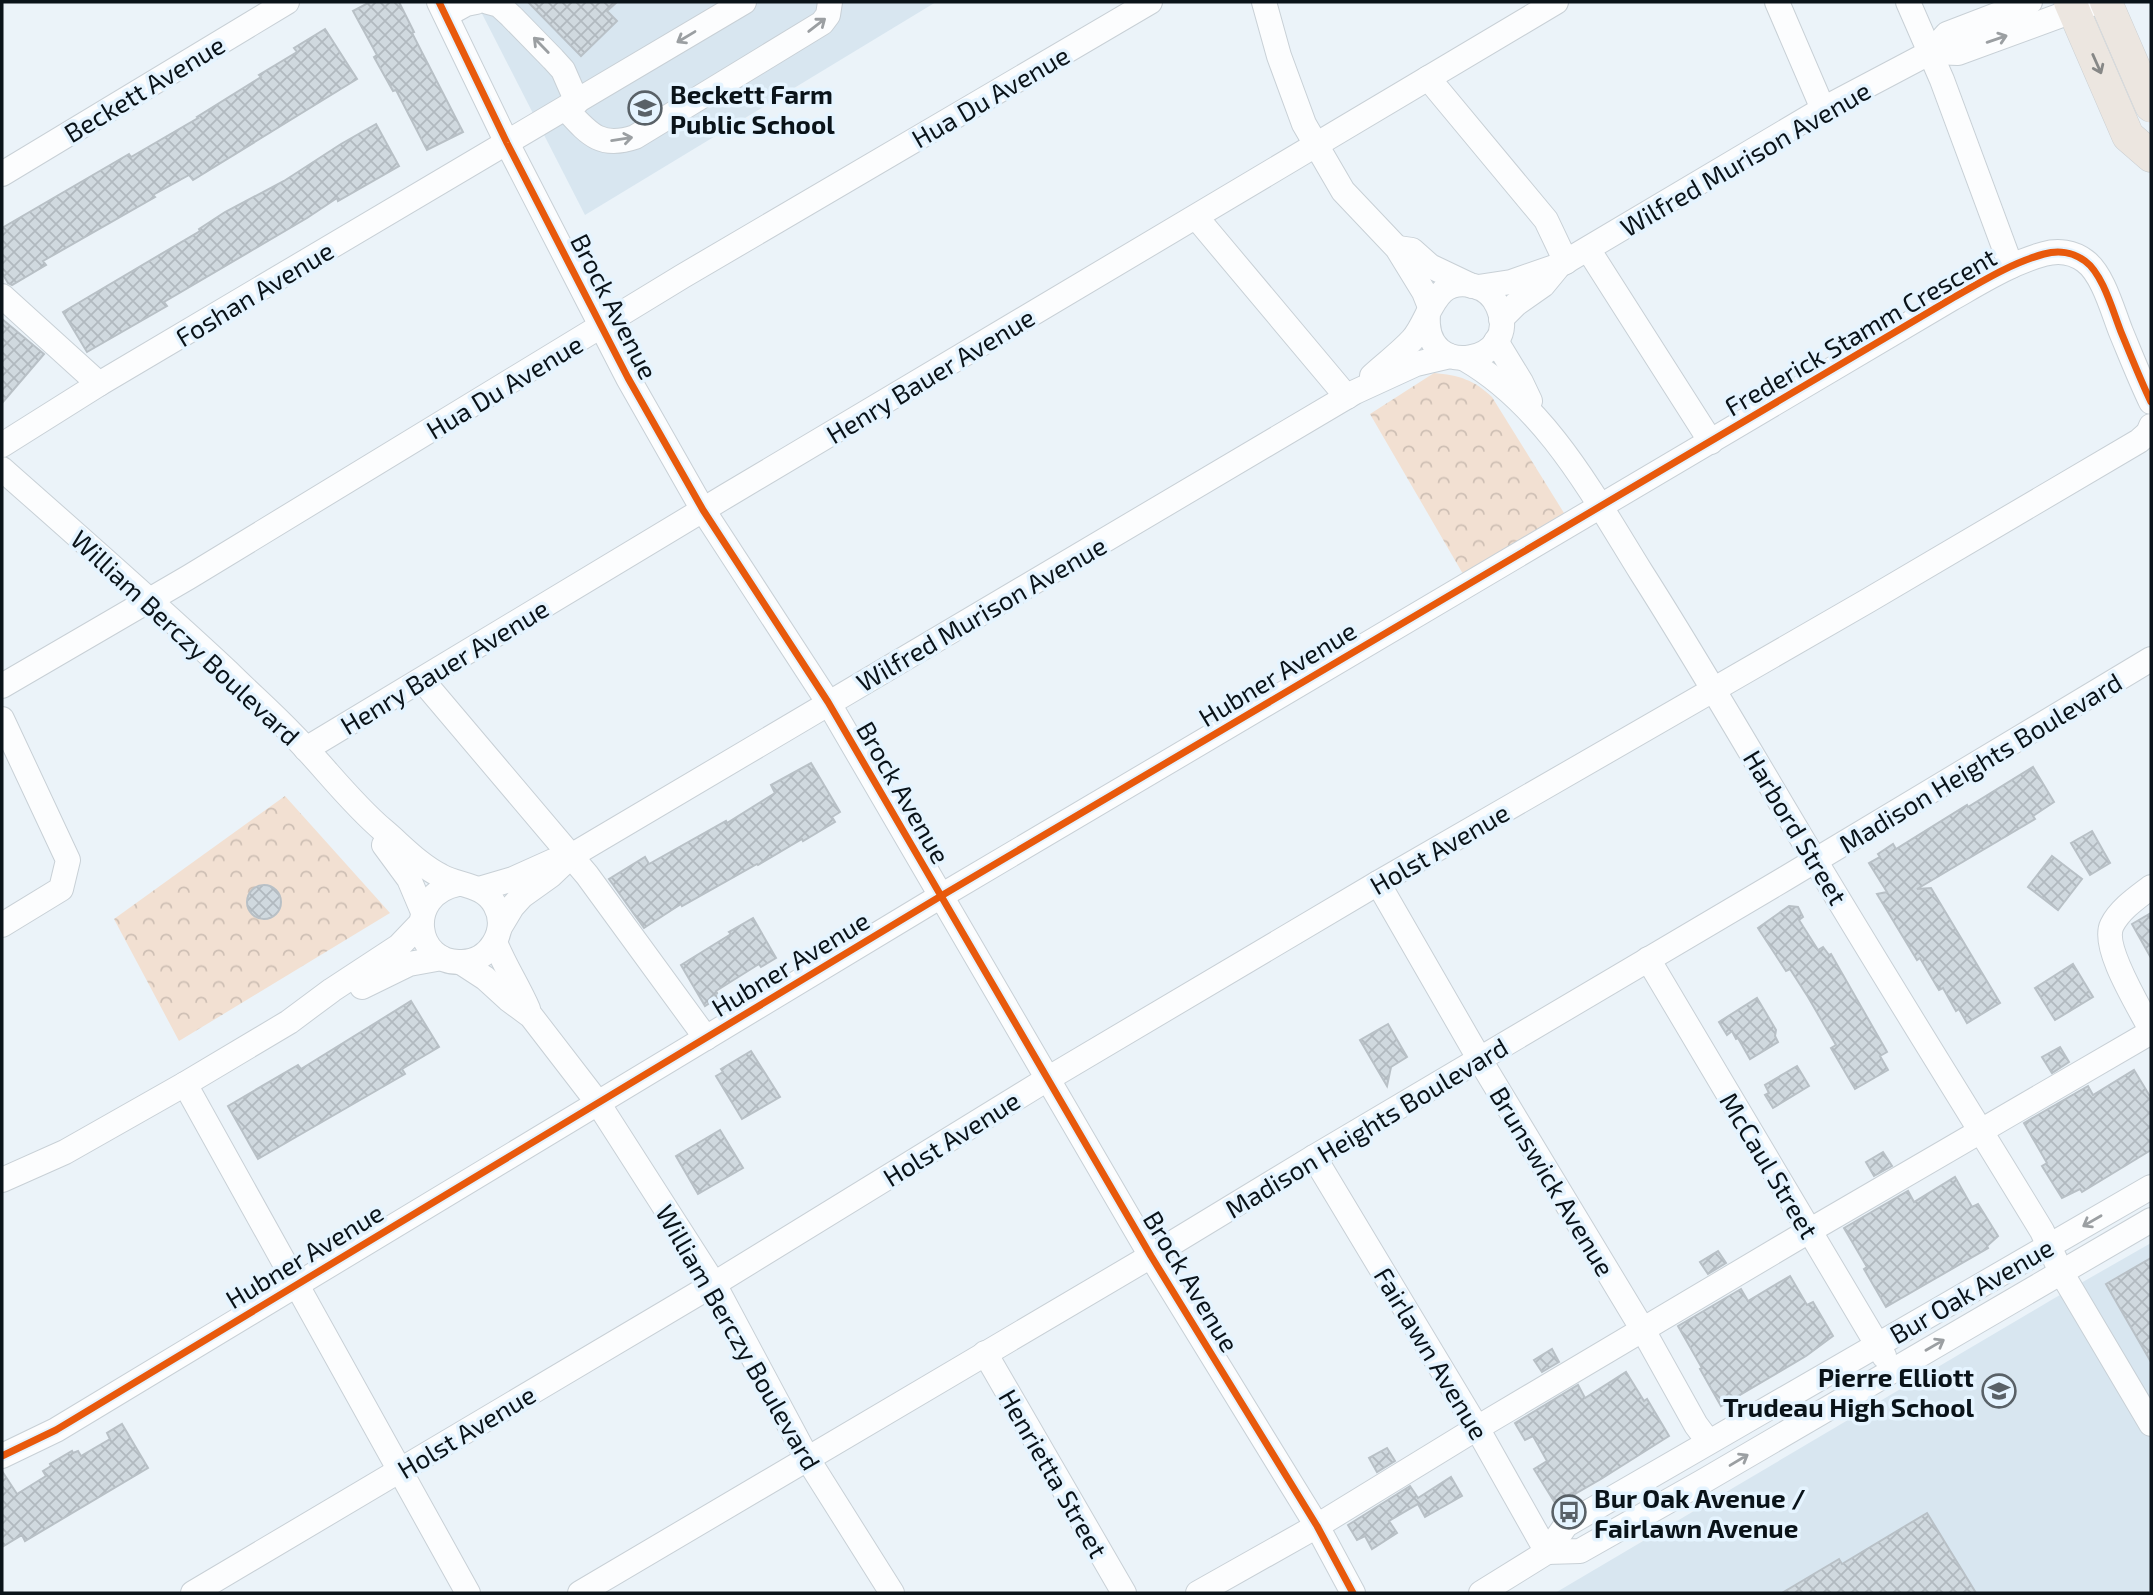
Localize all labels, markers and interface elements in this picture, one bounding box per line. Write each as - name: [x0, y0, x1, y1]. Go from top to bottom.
- one-way arrow: [807, 18, 825, 33]
- street label: Beckett Avenue: [58, 28, 230, 148]
- one-way arrow: [676, 30, 696, 44]
- one-way arrow: [1985, 32, 2007, 44]
- one-way arrow: [532, 37, 549, 54]
- street label: Hua Du Avenue: [906, 38, 1074, 154]
- one-way arrow: [2091, 53, 2104, 75]
- street label: Wilfred Murison Avenue: [1615, 74, 1875, 242]
- place label: Beckett Farm Public School: [670, 78, 835, 139]
- school or university icon: Beckett Farm Public School: [626, 89, 664, 127]
- one-way arrow: [610, 132, 633, 145]
- street label: Brock Avenue: [565, 228, 665, 384]
- street label: Foshan Avenue: [170, 234, 338, 352]
- street label: Frederick Stamm Crescent: [1719, 240, 2001, 422]
- street label: Henry Bauer Avenue: [820, 301, 1040, 449]
- street label: Hua Du Avenue: [420, 327, 588, 445]
- street label: William Berczy Boulevard: [65, 523, 307, 751]
- street label: Wilfred Murison Avenue: [851, 529, 1111, 697]
- street label: Henry Bauer Avenue: [334, 592, 554, 740]
- street label: Hubner Avenue: [1193, 614, 1361, 732]
- street label: Madison Heights Boulevard: [1833, 665, 2127, 859]
- street label: Brock Avenue: [851, 715, 957, 869]
- street label: Harbord Street: [1738, 744, 1854, 910]
- street label: Holst Avenue: [1364, 796, 1514, 900]
- street label: Hubner Avenue: [706, 904, 874, 1022]
- street label: Madison Heights Boulevard: [1219, 1030, 1513, 1224]
- street label: Brunswick Avenue: [1484, 1081, 1622, 1281]
- street label: Holst Avenue: [877, 1084, 1025, 1192]
- street label: McCaul Street: [1714, 1086, 1826, 1244]
- street label: Hubner Avenue: [220, 1196, 388, 1314]
- street label: William Berczy Boulevard: [650, 1199, 828, 1475]
- street label: Brock Avenue: [1138, 1205, 1246, 1357]
- one-way arrow: [2082, 1215, 2103, 1228]
- street label: Bur Oak Avenue: [1884, 1231, 2058, 1349]
- street label: Fairlawn Avenue: [1368, 1261, 1496, 1445]
- one-way arrow: [1924, 1338, 1944, 1352]
- place label: Pierre Elliott Trudeau High School: [1723, 1361, 1974, 1422]
- school or university icon: Pierre Elliott Trudeau High School: [1980, 1372, 2018, 1410]
- street label: Holst Avenue: [391, 1378, 541, 1484]
- street label: Henrietta Street: [993, 1383, 1115, 1563]
- one-way arrow: [1728, 1453, 1748, 1467]
- place label: Bur Oak Avenue / Fairlawn Avenue: [1594, 1482, 1806, 1543]
- bus stop icon: Bur Oak Avenue / Fairlawn Avenue: [1550, 1493, 1588, 1531]

